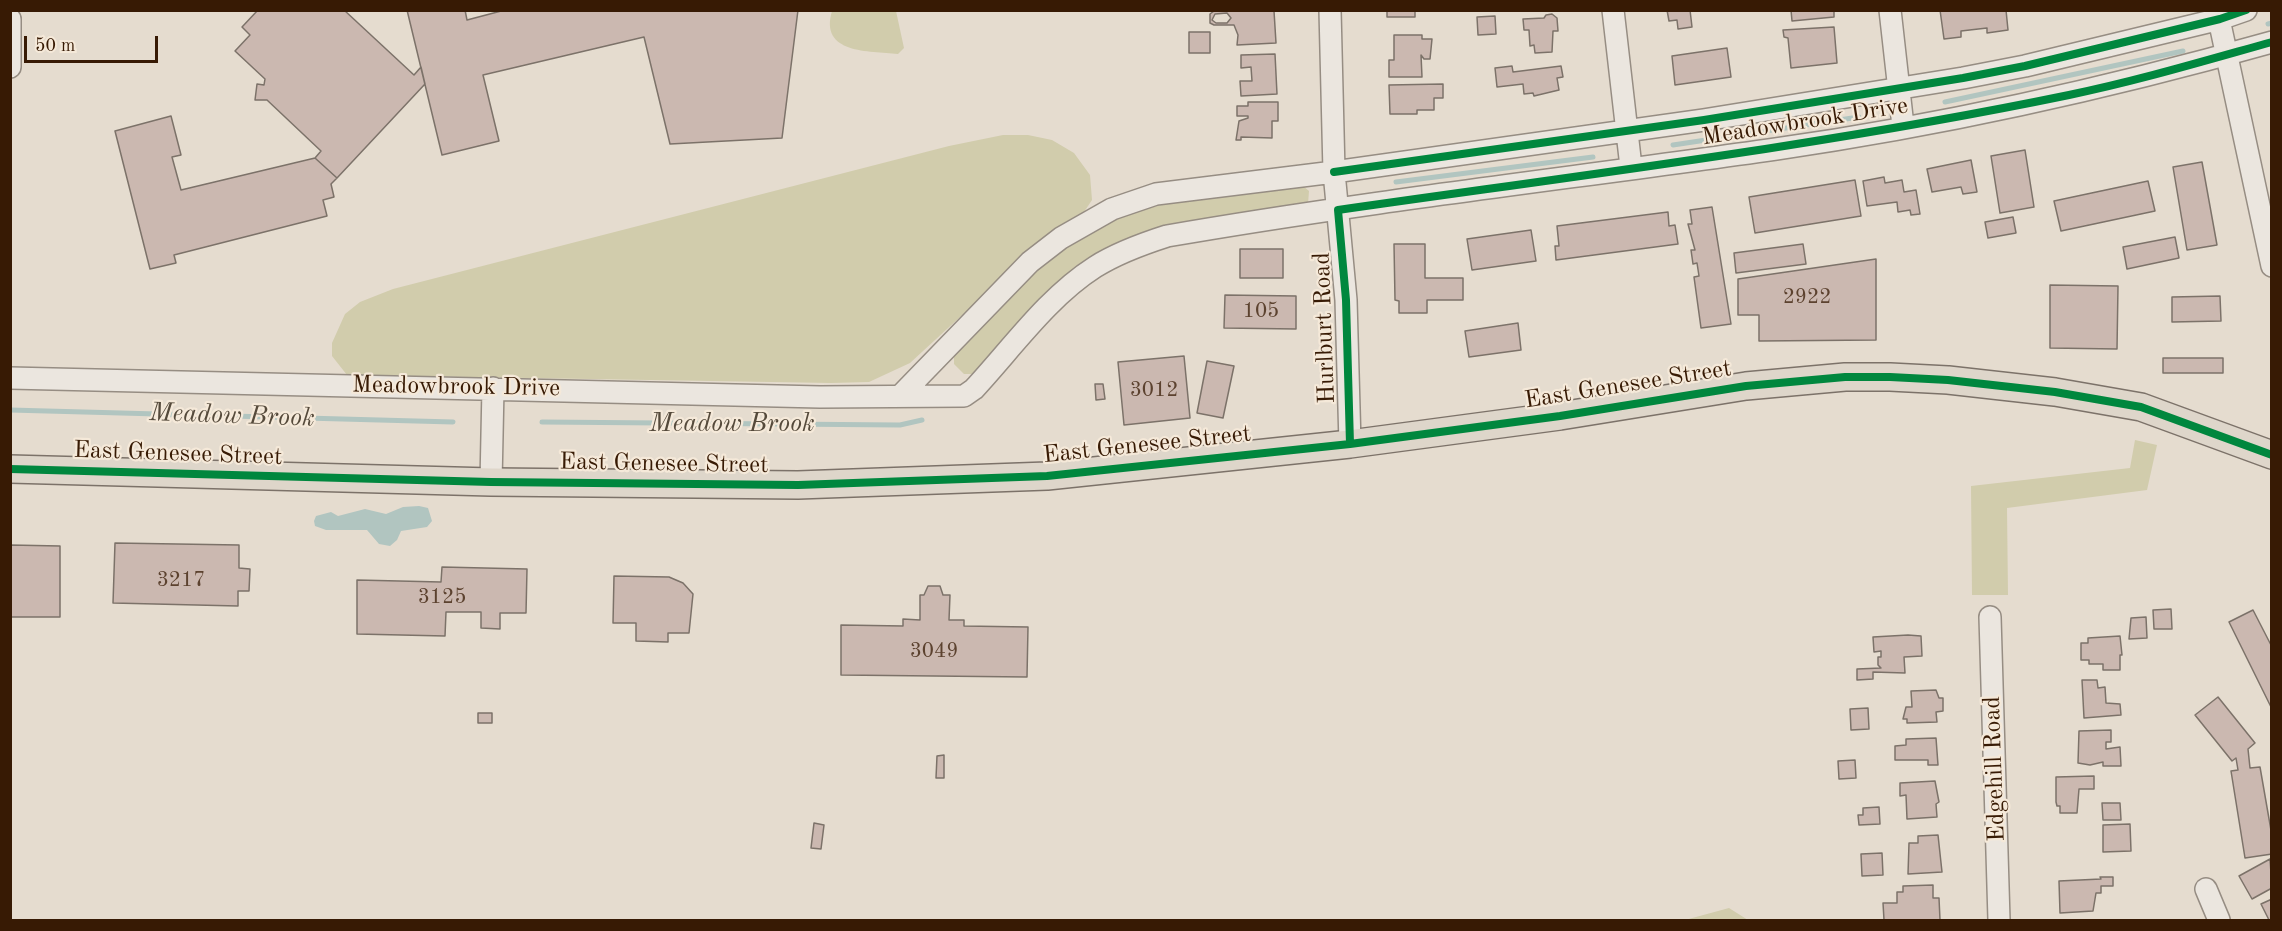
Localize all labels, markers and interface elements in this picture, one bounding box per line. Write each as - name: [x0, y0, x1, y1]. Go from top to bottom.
- scale bar: [27, 24, 160, 62]
- text: 50 m: [35, 37, 75, 55]
- street label: Meadowbrook Drive: [1700, 91, 1910, 153]
- street label: Hurlburt Road: [1308, 252, 1342, 404]
- house number: 2922: [1783, 284, 1831, 310]
- house number: 105: [1243, 298, 1279, 324]
- street label: East Genesee Street: [1522, 354, 1734, 416]
- street label: Meadowbrook Drive: [352, 371, 560, 403]
- house number: 3012: [1130, 377, 1178, 403]
- water label: Meadow Brook: [149, 398, 315, 434]
- water label: Meadow Brook: [649, 408, 815, 440]
- street label: East Genesee Street: [1042, 420, 1252, 470]
- street label: East Genesee Street: [73, 436, 283, 472]
- street label: East Genesee Street: [559, 448, 769, 480]
- house number: 3217: [157, 567, 205, 593]
- house number: 3125: [418, 584, 466, 610]
- house number: 3049: [910, 638, 958, 664]
- street label: Edgehill Road: [1978, 696, 2012, 842]

